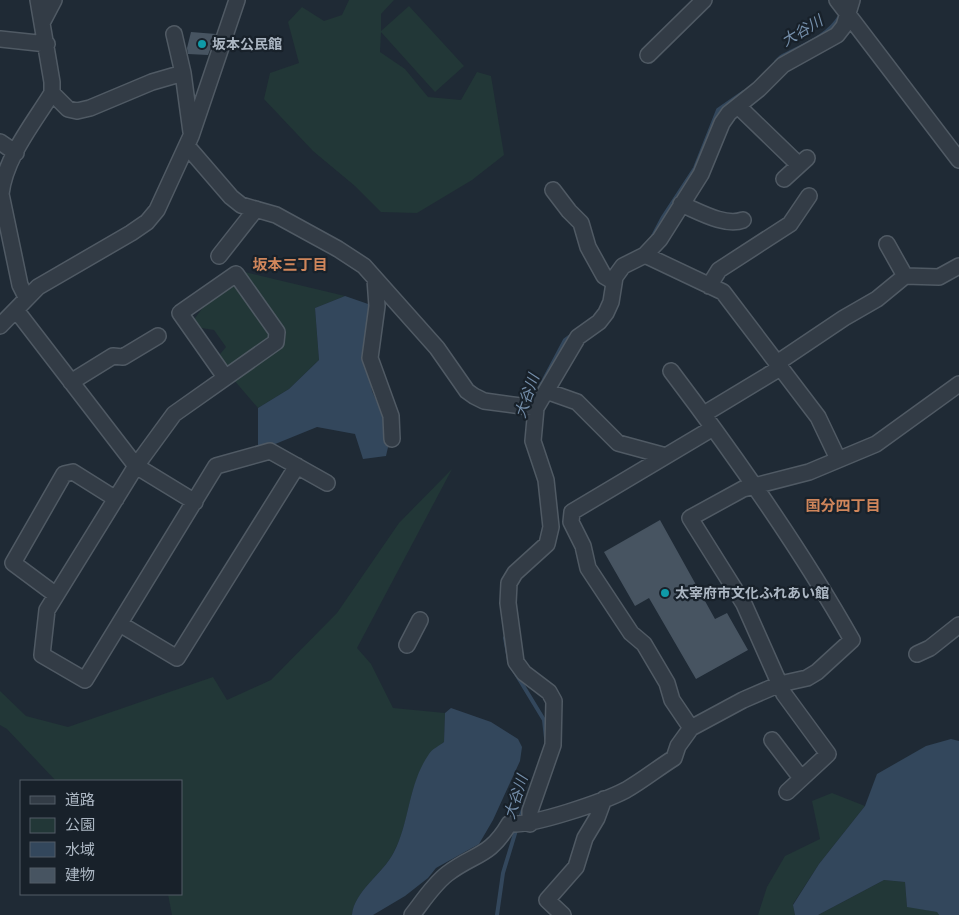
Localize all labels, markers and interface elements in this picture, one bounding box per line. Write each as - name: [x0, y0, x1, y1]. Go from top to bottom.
- water label: 大谷川: [778, 11, 827, 49]
- place label: 坂本公民館: [212, 36, 282, 52]
- marker: 坂本公民館: [196, 38, 208, 50]
- district label: 坂本三丁目: [252, 256, 328, 273]
- water label: 大谷川: [511, 370, 543, 420]
- district label: 国分四丁目: [805, 497, 881, 514]
- place label: 太宰府市文化ふれあい館: [675, 585, 829, 601]
- marker: 太宰府市文化ふれあい館: [659, 587, 671, 599]
- water label: 大谷川: [500, 771, 531, 821]
- legend: [20, 780, 182, 895]
- text: 道路: [65, 791, 95, 808]
- text: 公園: [65, 816, 95, 833]
- text: 水域: [65, 841, 95, 858]
- text: 建物: [65, 866, 95, 883]

